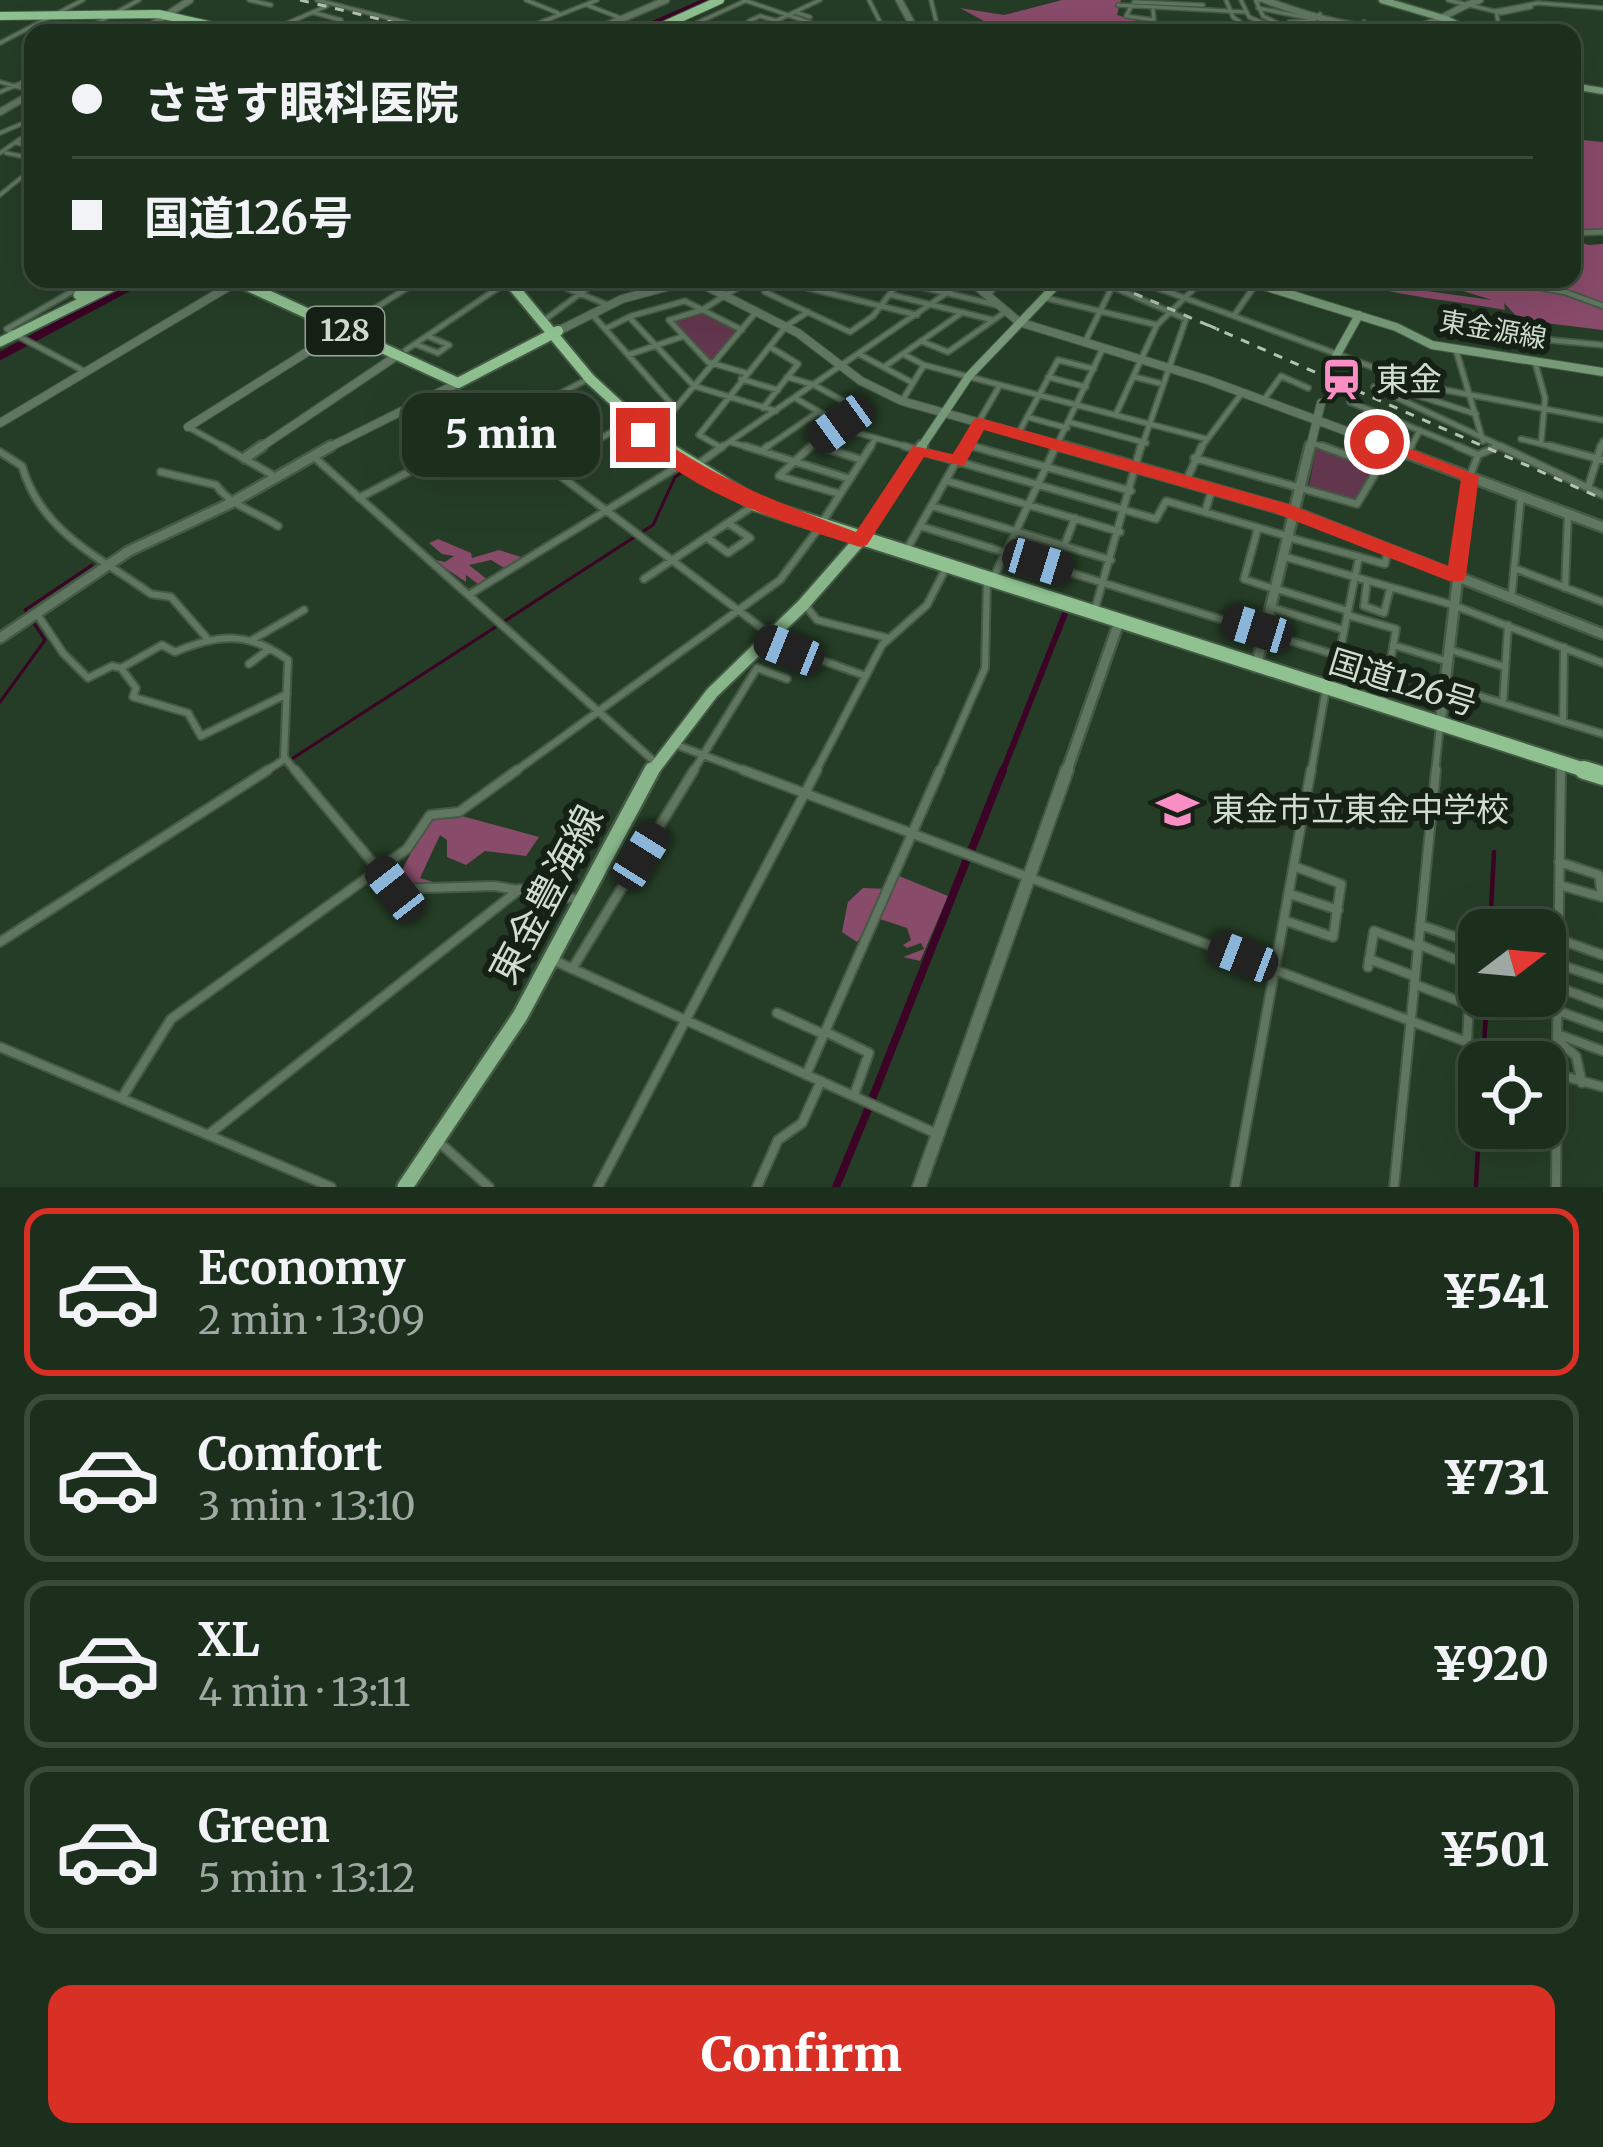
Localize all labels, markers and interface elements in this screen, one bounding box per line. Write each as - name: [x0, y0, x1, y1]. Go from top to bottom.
- text: さきす眼科医院: [144, 75, 459, 131]
- text: 国道126号: [144, 190, 353, 246]
- street label: 東金源線: [1437, 303, 1549, 355]
- road number: 128: [306, 307, 384, 355]
- station icon: 東金: [1319, 356, 1365, 402]
- place label: 東金: [1376, 359, 1442, 400]
- car: [801, 388, 881, 460]
- callout: 5 min: [403, 393, 601, 477]
- route end: [616, 408, 670, 462]
- text: 5 min: [445, 410, 557, 459]
- route start: [1350, 415, 1404, 469]
- car: [998, 534, 1078, 590]
- car: [1217, 601, 1297, 657]
- car: [749, 620, 829, 680]
- street label: 国道126号: [1324, 641, 1482, 724]
- school or university icon: 東金市立東金中学校: [1155, 786, 1201, 832]
- place label: 東金市立東金中学校: [1212, 789, 1509, 830]
- street label: 東金豊海線: [479, 797, 614, 992]
- car: [607, 816, 675, 896]
- car: [359, 850, 431, 928]
- north arrow: [1458, 909, 1566, 1017]
- map controls: [1458, 909, 1566, 1149]
- car: [1203, 927, 1283, 987]
- button: locate: [1458, 1041, 1566, 1149]
- icon: car: [54, 1238, 162, 1346]
- text: Economy: [198, 1240, 406, 1296]
- text: ¥541: [1442, 1264, 1549, 1320]
- text: 2 min · 13:09: [198, 1296, 425, 1345]
- icon: car: [54, 1424, 162, 1532]
- text: Comfort: [198, 1426, 382, 1482]
- text: ¥731: [1442, 1450, 1549, 1506]
- text: 3 min · 13:10: [198, 1482, 416, 1531]
- icon: car: [54, 1610, 162, 1718]
- text: XL: [198, 1612, 260, 1668]
- text: ¥920: [1432, 1636, 1549, 1692]
- text: 4 min · 13:11: [198, 1668, 410, 1717]
- icon: car: [54, 1796, 162, 1904]
- text: Green: [198, 1798, 330, 1854]
- text: ¥501: [1439, 1822, 1549, 1878]
- text: 5 min · 13:12: [198, 1854, 415, 1903]
- button: Confirm: [48, 1985, 1555, 2123]

